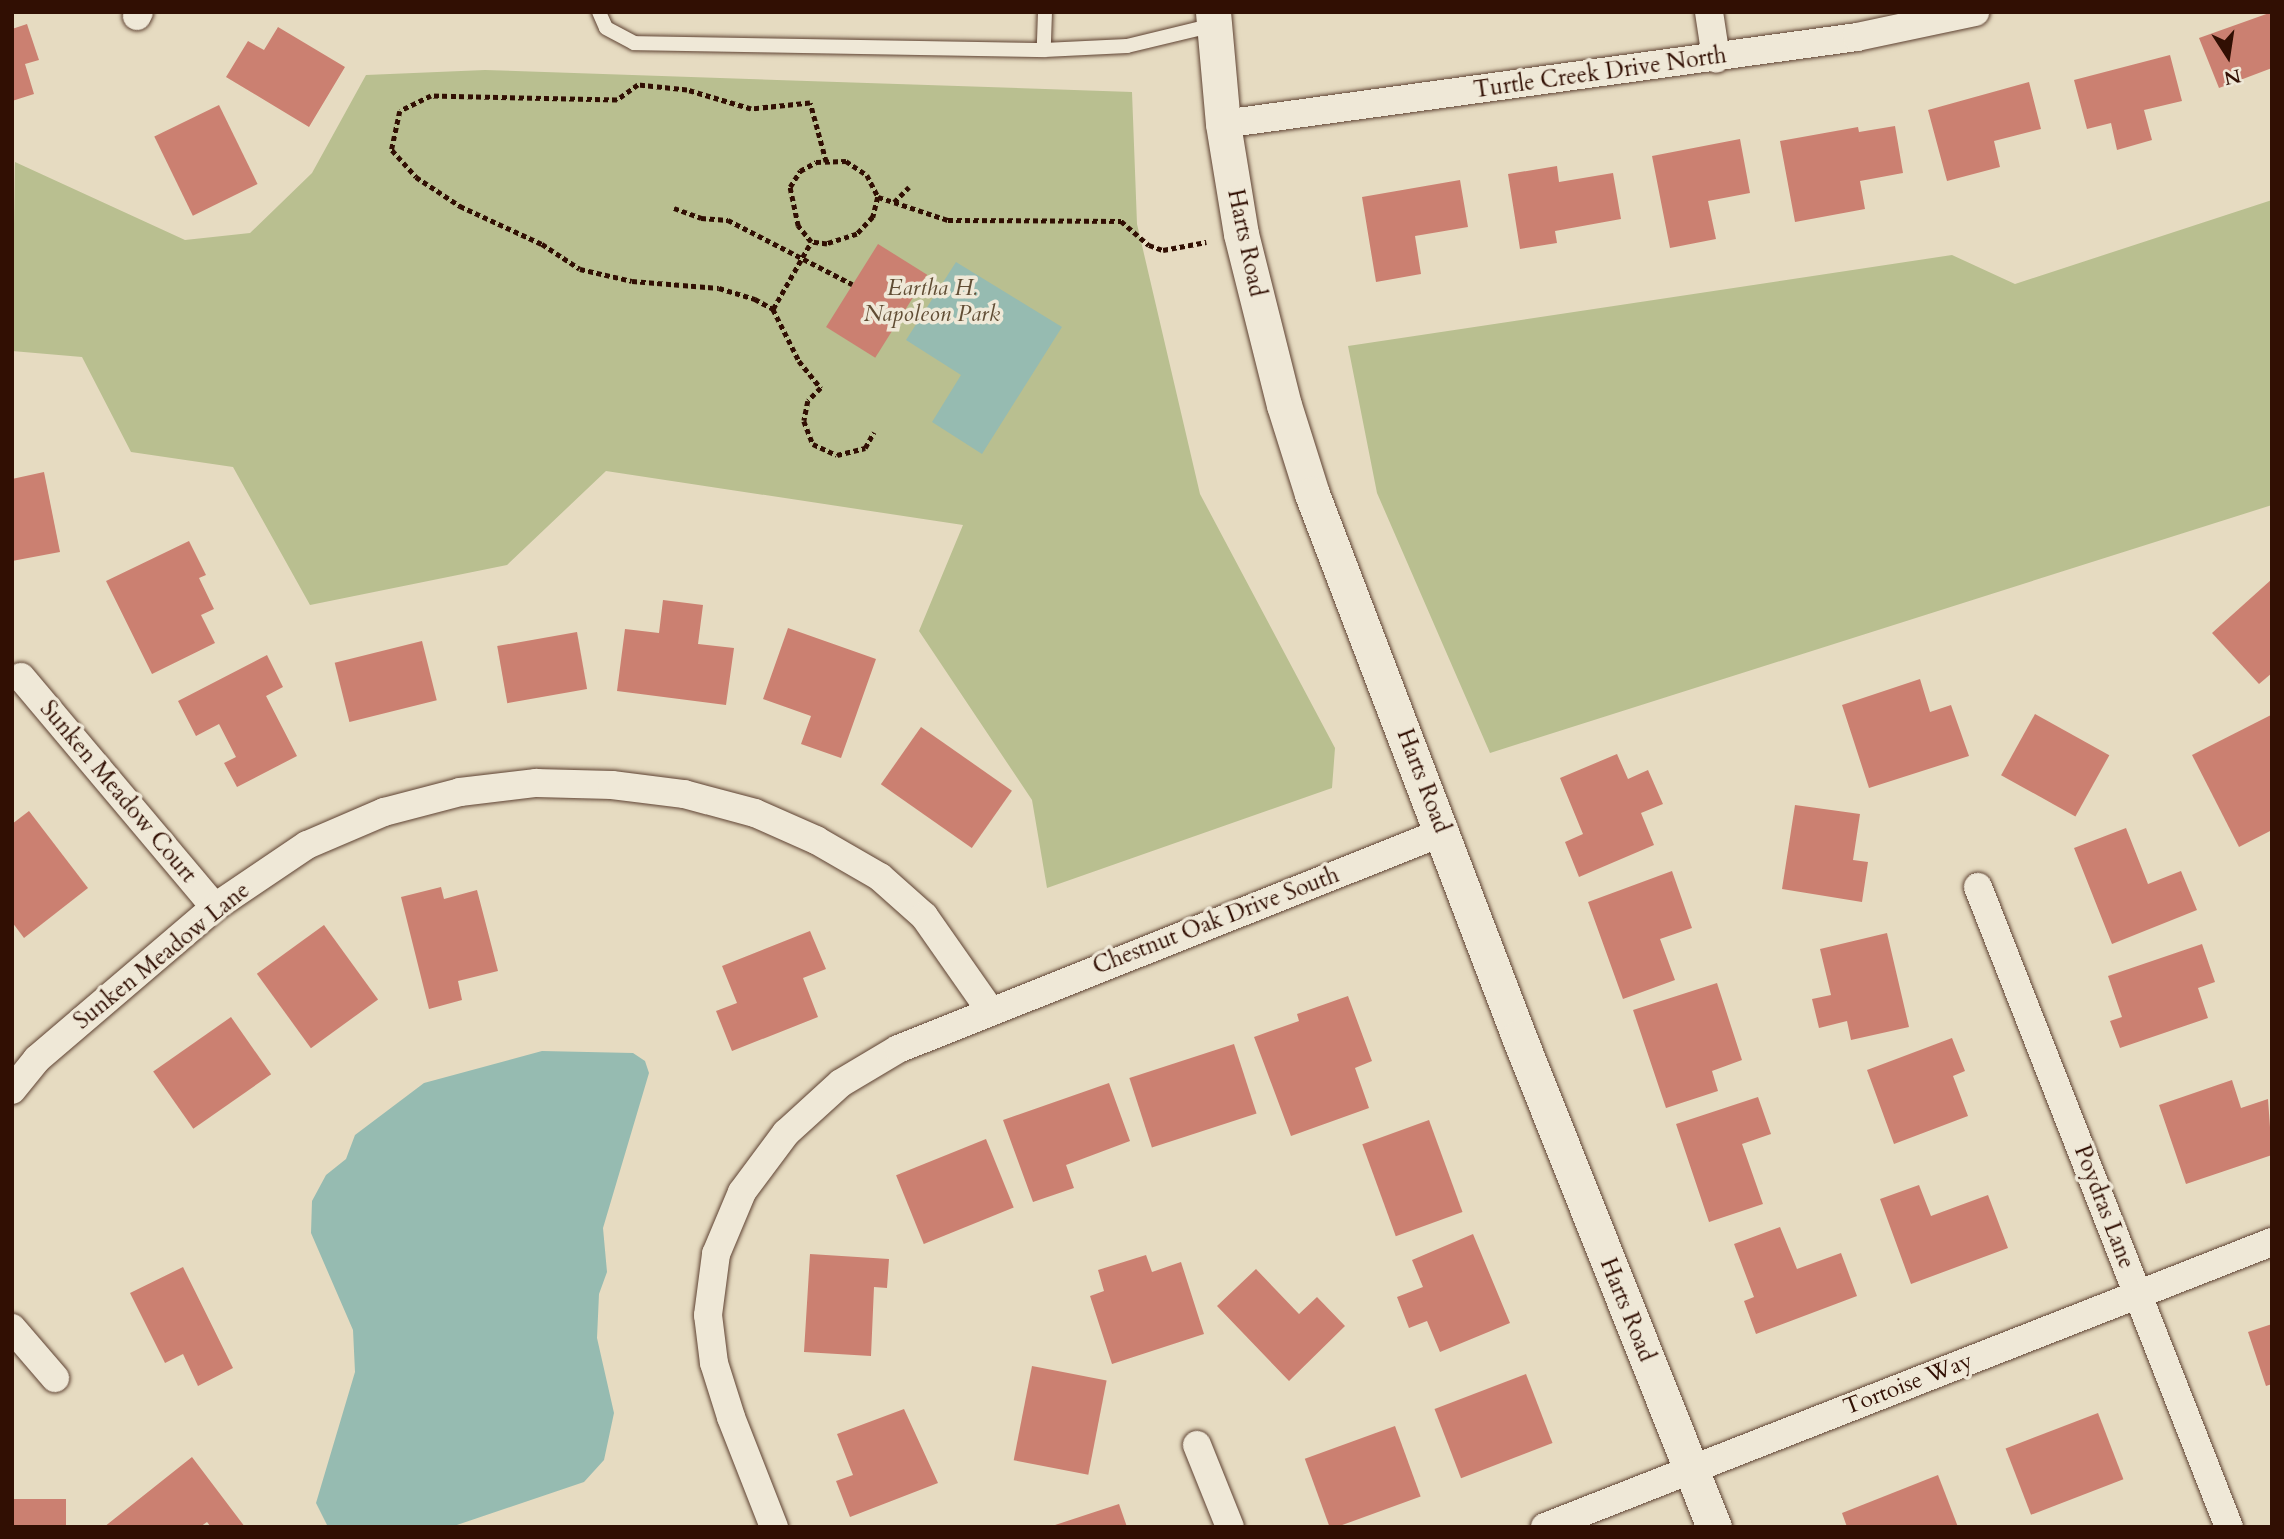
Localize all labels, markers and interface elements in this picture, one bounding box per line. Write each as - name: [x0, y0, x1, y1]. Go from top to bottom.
- north arrow: [2193, 21, 2263, 91]
- street label: Turtle Creek Drive North: [1472, 42, 1728, 104]
- text: N: [2222, 62, 2243, 91]
- street label: Harts Road: [1221, 187, 1271, 299]
- park label: Eartha H. Napoleon Park: [864, 274, 1000, 328]
- street label: Sunken Meadow Court: [34, 695, 202, 889]
- street label: Harts Road: [1391, 725, 1455, 837]
- street label: Chestnut Oak Drive South: [1089, 861, 1343, 981]
- street label: Sunken Meadow Lane: [69, 877, 255, 1035]
- street label: Poydras Lane: [2068, 1141, 2140, 1273]
- street label: Harts Road: [1594, 1254, 1660, 1366]
- street label: Tortoise Way: [1840, 1347, 1976, 1421]

